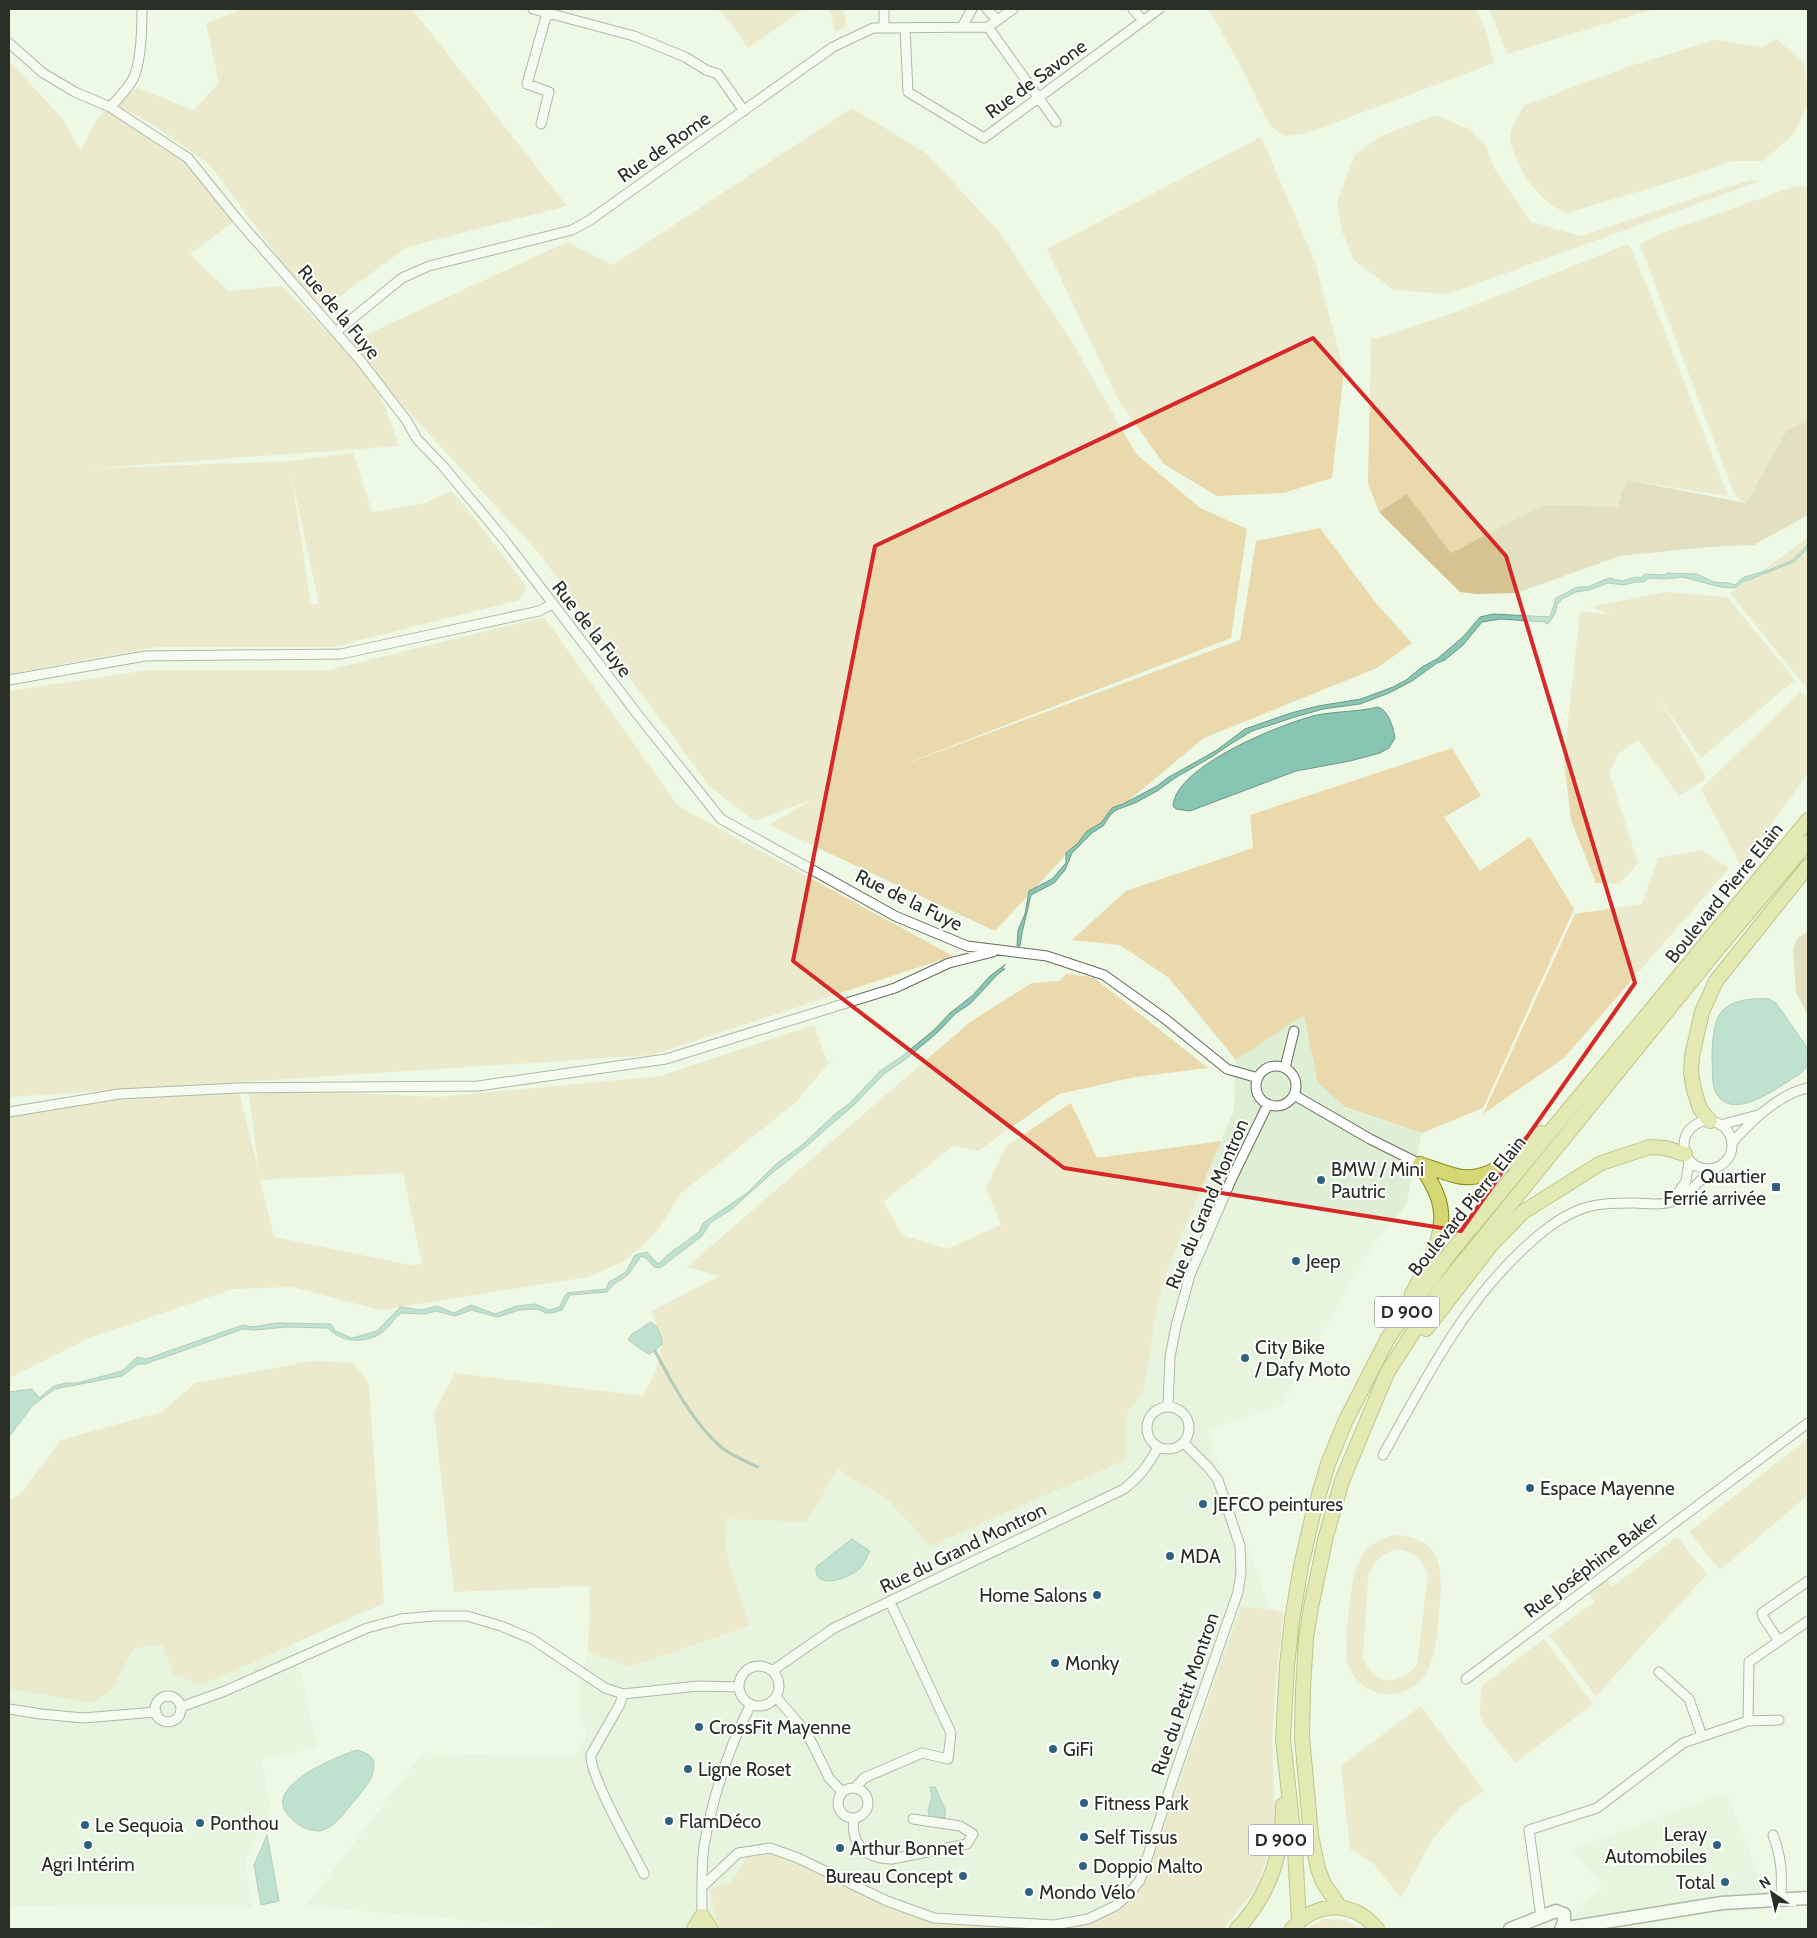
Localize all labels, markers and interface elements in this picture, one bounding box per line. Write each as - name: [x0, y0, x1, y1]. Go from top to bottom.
- street label: Rue de Savone: [981, 34, 1091, 123]
- street label: Rue de Rome: [613, 107, 715, 187]
- street label: Rue de la Fuye: [293, 260, 385, 364]
- street label: Rue de la Fuye: [547, 576, 637, 682]
- street label: Boulevard Pierre Elain: [1660, 818, 1788, 968]
- street label: Rue de la Fuye: [852, 864, 966, 936]
- street label: Rue du Grand Montron: [1161, 1116, 1253, 1292]
- street label: Boulevard Pierre Elain: [1403, 1131, 1531, 1281]
- place label: BMW / Mini Pautric: [1331, 1158, 1424, 1203]
- place label: Quartier Ferrié arrivée: [1663, 1165, 1766, 1210]
- marker: BMW / Mini Pautric: [1315, 1174, 1327, 1186]
- marker: Quartier Ferrié arrivée: [1770, 1181, 1782, 1193]
- place label: Jeep: [1305, 1250, 1341, 1273]
- marker: Jeep: [1290, 1255, 1302, 1267]
- road number: D 900: [1374, 1296, 1440, 1328]
- place label: City Bike / Dafy Moto: [1254, 1336, 1351, 1381]
- marker: City Bike / Dafy Moto: [1239, 1352, 1251, 1364]
- place label: Espace Mayenne: [1540, 1477, 1675, 1500]
- marker: Espace Mayenne: [1524, 1482, 1536, 1494]
- place label: JEFCO peintures: [1212, 1493, 1343, 1516]
- street label: Rue du Grand Montron: [876, 1498, 1050, 1598]
- marker: JEFCO peintures: [1197, 1498, 1209, 1510]
- street label: Rue Joséphine Baker: [1520, 1507, 1662, 1623]
- place label: MDA: [1180, 1545, 1221, 1568]
- marker: MDA: [1164, 1550, 1176, 1562]
- place label: Home Salons: [979, 1584, 1087, 1607]
- marker: Home Salons: [1091, 1589, 1103, 1601]
- street label: Rue du Petit Montron: [1146, 1610, 1224, 1778]
- place label: Monky: [1065, 1652, 1120, 1675]
- marker: Monky: [1049, 1657, 1061, 1669]
- place label: CrossFit Mayenne: [709, 1716, 851, 1739]
- marker: CrossFit Mayenne: [693, 1721, 705, 1733]
- place label: GiFi: [1063, 1738, 1093, 1761]
- marker: GiFi: [1047, 1743, 1059, 1755]
- place label: Ligne Roset: [698, 1758, 792, 1781]
- marker: Ligne Roset: [682, 1763, 694, 1775]
- place label: Fitness Park: [1094, 1792, 1189, 1815]
- marker: Fitness Park: [1078, 1797, 1090, 1809]
- place label: FlamDéco: [679, 1810, 761, 1833]
- place label: Ponthou: [210, 1812, 279, 1835]
- place label: Le Sequoia: [95, 1814, 183, 1837]
- marker: FlamDéco: [663, 1815, 675, 1827]
- marker: Ponthou: [194, 1817, 206, 1829]
- marker: Le Sequoia: [79, 1819, 91, 1831]
- place label: Leray Automobiles: [1605, 1823, 1707, 1868]
- road number: D 900: [1248, 1824, 1314, 1856]
- place label: Self Tissus: [1094, 1826, 1178, 1849]
- marker: Self Tissus: [1078, 1831, 1090, 1843]
- place label: Arthur Bonnet: [850, 1837, 964, 1860]
- marker: Agri Intérim: [82, 1839, 94, 1851]
- marker: Leray Automobiles: [1711, 1839, 1723, 1851]
- marker: Arthur Bonnet: [834, 1842, 846, 1854]
- place label: Agri Intérim: [41, 1853, 135, 1876]
- place label: Doppio Malto: [1093, 1855, 1203, 1878]
- marker: Doppio Malto: [1077, 1860, 1089, 1872]
- place label: Bureau Concept: [825, 1865, 954, 1888]
- north arrow: [1747, 1868, 1797, 1918]
- marker: Bureau Concept: [957, 1870, 969, 1882]
- place label: Total: [1676, 1871, 1716, 1894]
- text: N: [1756, 1872, 1774, 1892]
- marker: Total: [1719, 1876, 1731, 1888]
- place label: Mondo Vélo: [1039, 1881, 1136, 1904]
- marker: Mondo Vélo: [1023, 1886, 1035, 1898]

